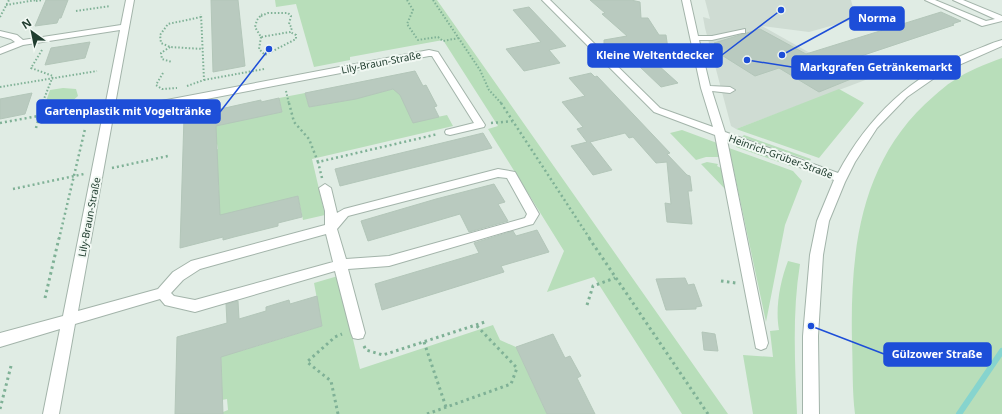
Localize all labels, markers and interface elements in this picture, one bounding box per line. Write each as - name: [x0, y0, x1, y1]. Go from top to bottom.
- callout: Norma: [850, 7, 904, 30]
- text: Norma: [858, 10, 896, 25]
- north arrow: [12, 12, 52, 52]
- text: N: [18, 14, 34, 32]
- callout: Kleine Weltentdecker: [588, 44, 722, 67]
- street label: Lily-Braun-Straße: [340, 47, 422, 77]
- text: Kleine Weltentdecker: [596, 47, 714, 62]
- callout: Markgrafen Getränkemarkt: [792, 56, 960, 79]
- text: Markgrafen Getränkemarkt: [800, 59, 953, 74]
- callout: Gartenplastik mit Vogeltränke: [37, 100, 220, 123]
- text: Gartenplastik mit Vogeltränke: [45, 103, 212, 118]
- street label: Heinrich-Grüber-Straße: [727, 131, 835, 182]
- street label: Lily-Braun-Straße: [74, 176, 104, 258]
- callout: Gülzower Straße: [884, 343, 991, 366]
- text: Gülzower Straße: [892, 346, 983, 361]

